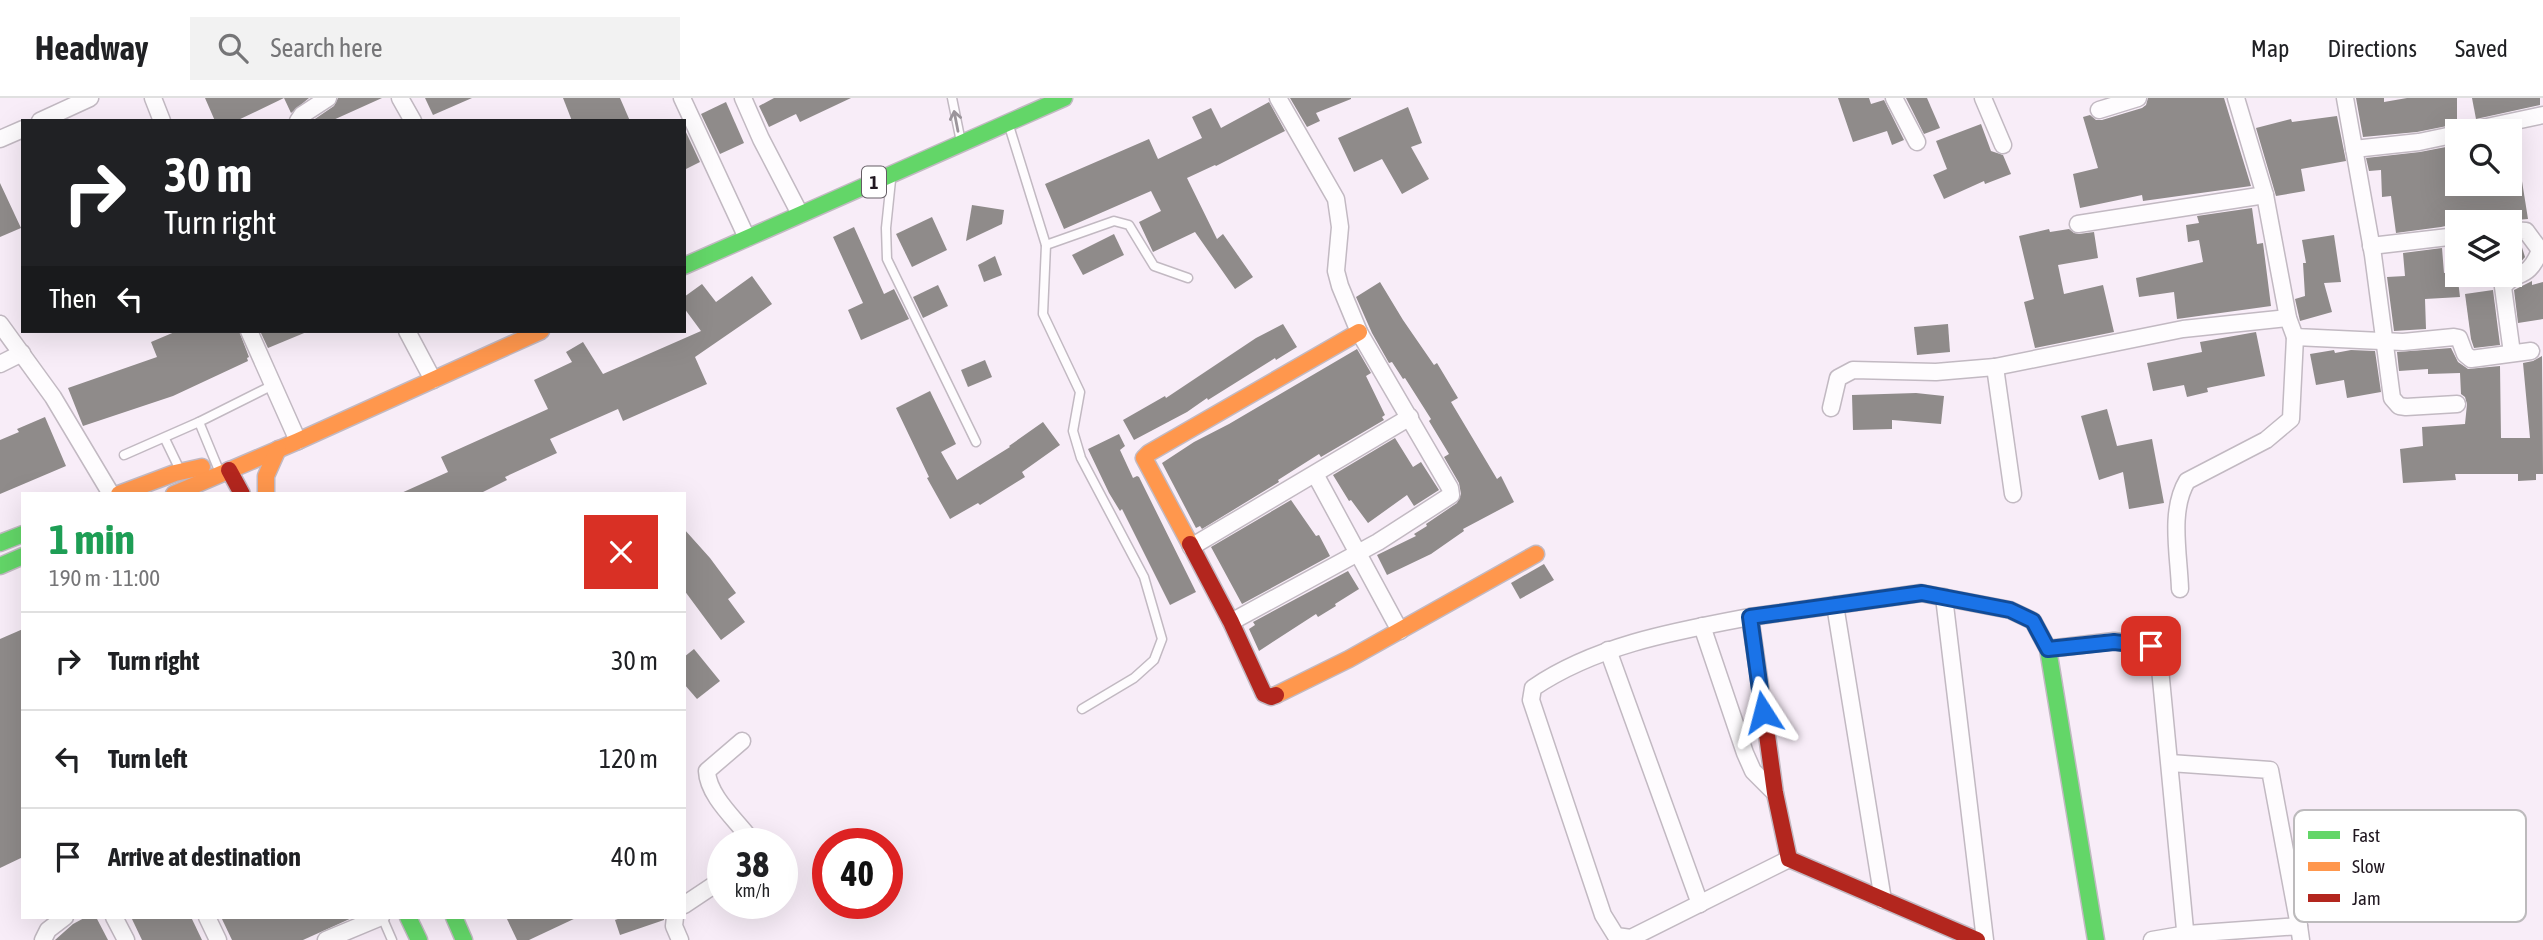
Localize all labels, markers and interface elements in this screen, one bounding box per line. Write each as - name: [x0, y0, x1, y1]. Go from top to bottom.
- search box: [190, 17, 680, 80]
- text: Headway: [35, 29, 148, 67]
- icon: search: [214, 29, 252, 67]
- text: Search here: [270, 33, 383, 63]
- text: Map: [2251, 35, 2289, 62]
- text: Directions: [2327, 35, 2417, 62]
- text: Saved: [2455, 35, 2508, 62]
- one-way arrow: [949, 110, 963, 133]
- map controls: [2445, 119, 2522, 287]
- button: search: [2445, 119, 2522, 196]
- text: 30 m: [164, 146, 252, 202]
- icon: right: [49, 147, 140, 238]
- road number: 1: [862, 166, 886, 198]
- text: Turn right: [164, 204, 277, 241]
- button: layers: [2445, 210, 2522, 287]
- icon: left: [111, 280, 149, 318]
- text: Then: [49, 284, 97, 314]
- text: 1 min: [49, 515, 135, 563]
- button: close: [584, 515, 658, 589]
- text: 190 m · 11:00: [49, 565, 160, 591]
- pin: [2121, 616, 2181, 676]
- icon: arrive: [2132, 627, 2170, 665]
- icon: right: [49, 642, 87, 680]
- text: Turn right: [108, 646, 199, 676]
- text: 30 m: [611, 646, 658, 676]
- position arrow: [1726, 675, 1800, 749]
- icon: left: [49, 740, 87, 778]
- text: Turn left: [108, 744, 188, 774]
- text: 120 m: [599, 744, 658, 774]
- legend: [2294, 810, 2526, 922]
- text: Fast: [2352, 824, 2380, 846]
- speed limit sign: 40: [812, 828, 903, 919]
- icon: arrive: [49, 838, 87, 876]
- text: Arrive at destination: [108, 842, 301, 872]
- text: 40 m: [611, 842, 658, 872]
- text: 38: [736, 844, 769, 884]
- text: Slow: [2352, 855, 2386, 877]
- text: km/h: [735, 880, 770, 901]
- text: Jam: [2352, 887, 2381, 909]

